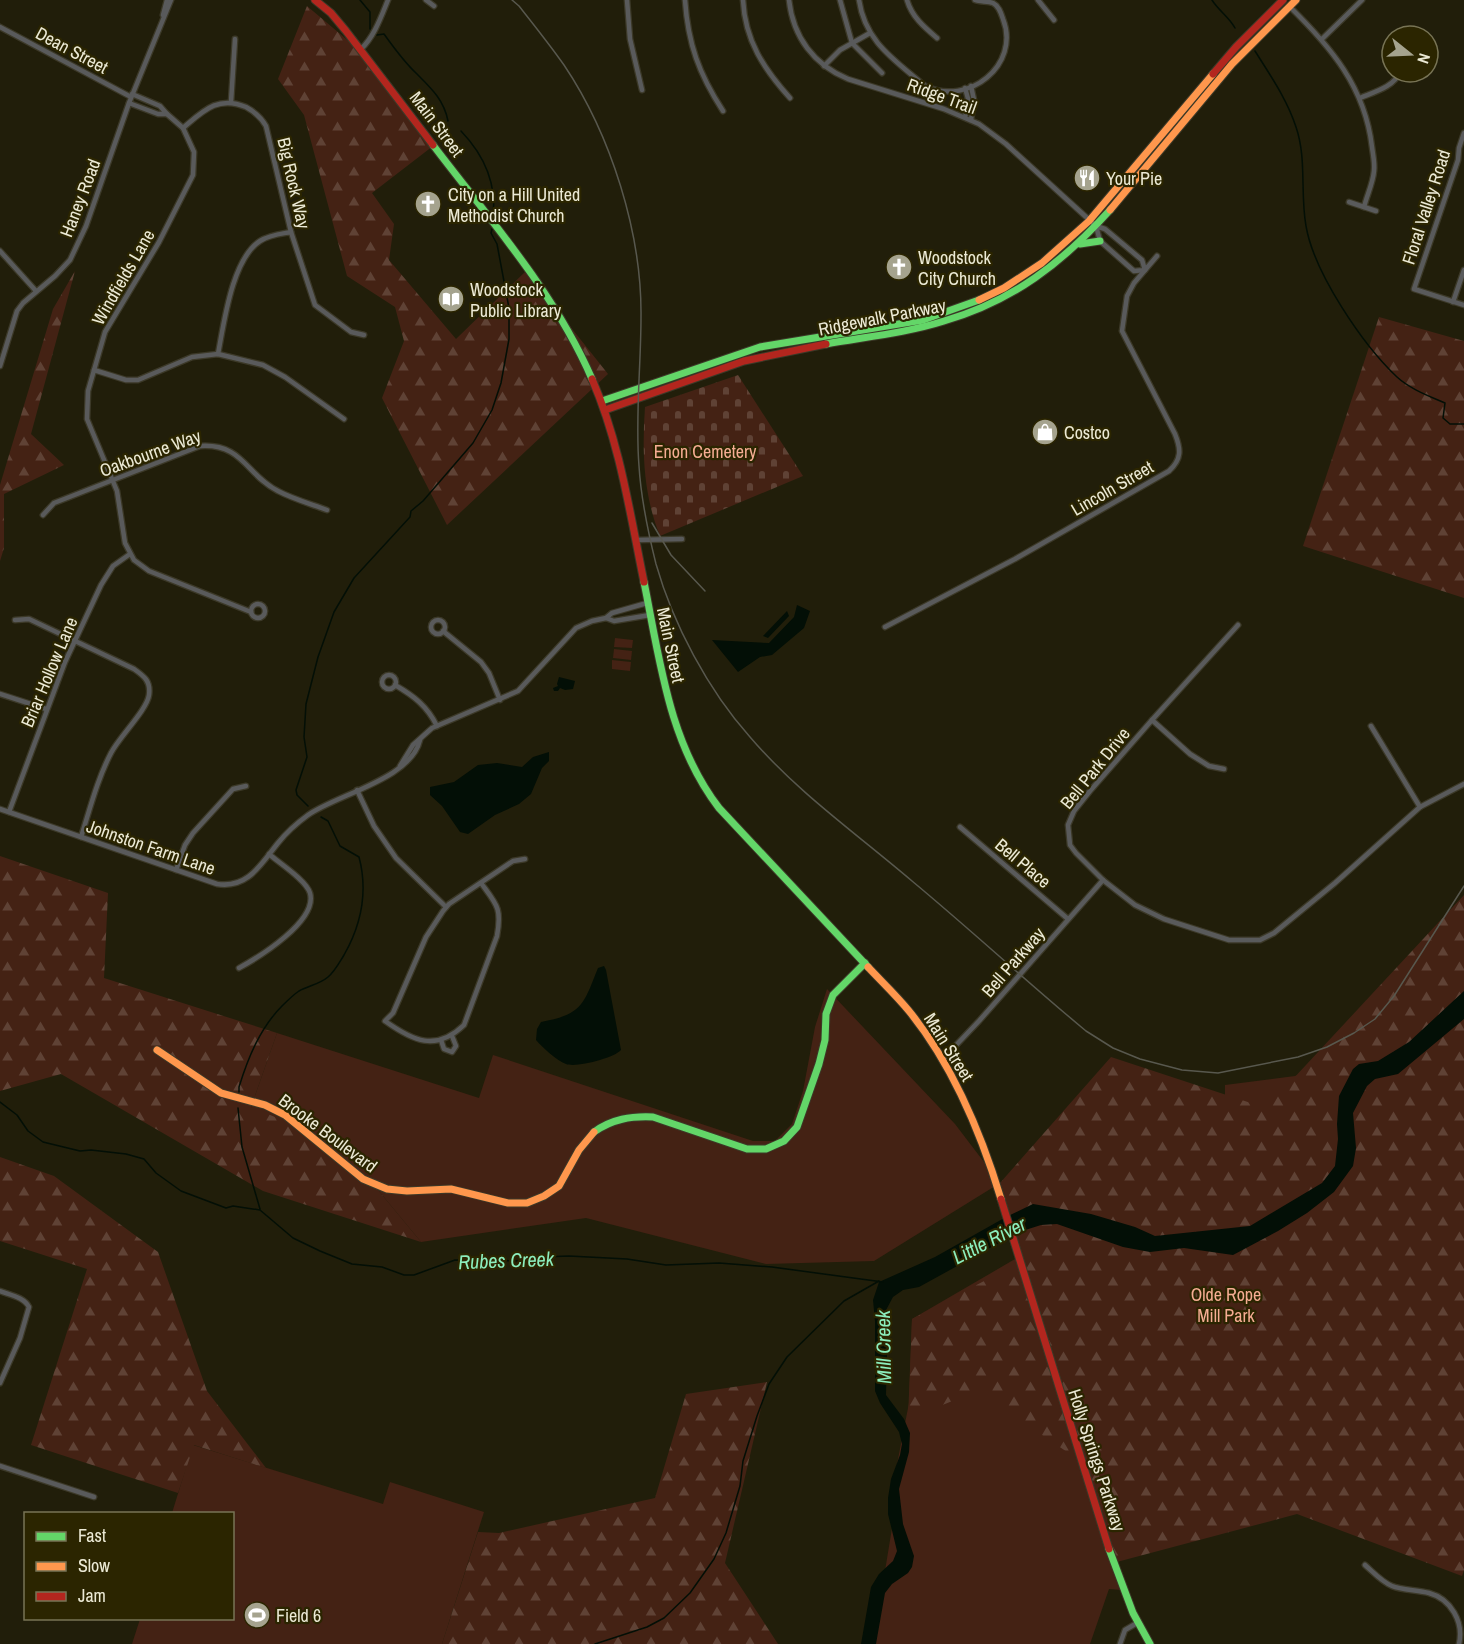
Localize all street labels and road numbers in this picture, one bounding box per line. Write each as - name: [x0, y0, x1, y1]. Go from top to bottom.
- street label: Dean Street: [31, 20, 113, 80]
- street label: Ridge Trail: [904, 72, 980, 120]
- street label: Main Street: [404, 86, 470, 162]
- street label: Big Rock Way: [271, 135, 317, 232]
- street label: Floral Valley Road: [1396, 146, 1456, 268]
- street label: Haney Road: [54, 155, 106, 241]
- street label: Windfields Lane: [86, 225, 160, 329]
- street label: Ridgewalk Parkway: [816, 292, 949, 342]
- street label: Oakbourne Way: [96, 423, 205, 483]
- street label: Lincoln Street: [1066, 454, 1158, 522]
- street label: Main Street: [651, 605, 691, 685]
- street label: Briar Hollow Lane: [15, 613, 83, 731]
- street label: Bell Park Drive: [1054, 722, 1136, 814]
- street label: Johnston Farm Lane: [83, 813, 219, 881]
- street label: Bell Place: [990, 832, 1056, 894]
- street label: Bell Parkway: [976, 921, 1051, 1002]
- street label: Main Street: [918, 1008, 980, 1086]
- street label: Brooke Boulevard: [274, 1088, 382, 1178]
- street label: Holly Springs Parkway: [1062, 1386, 1132, 1535]

